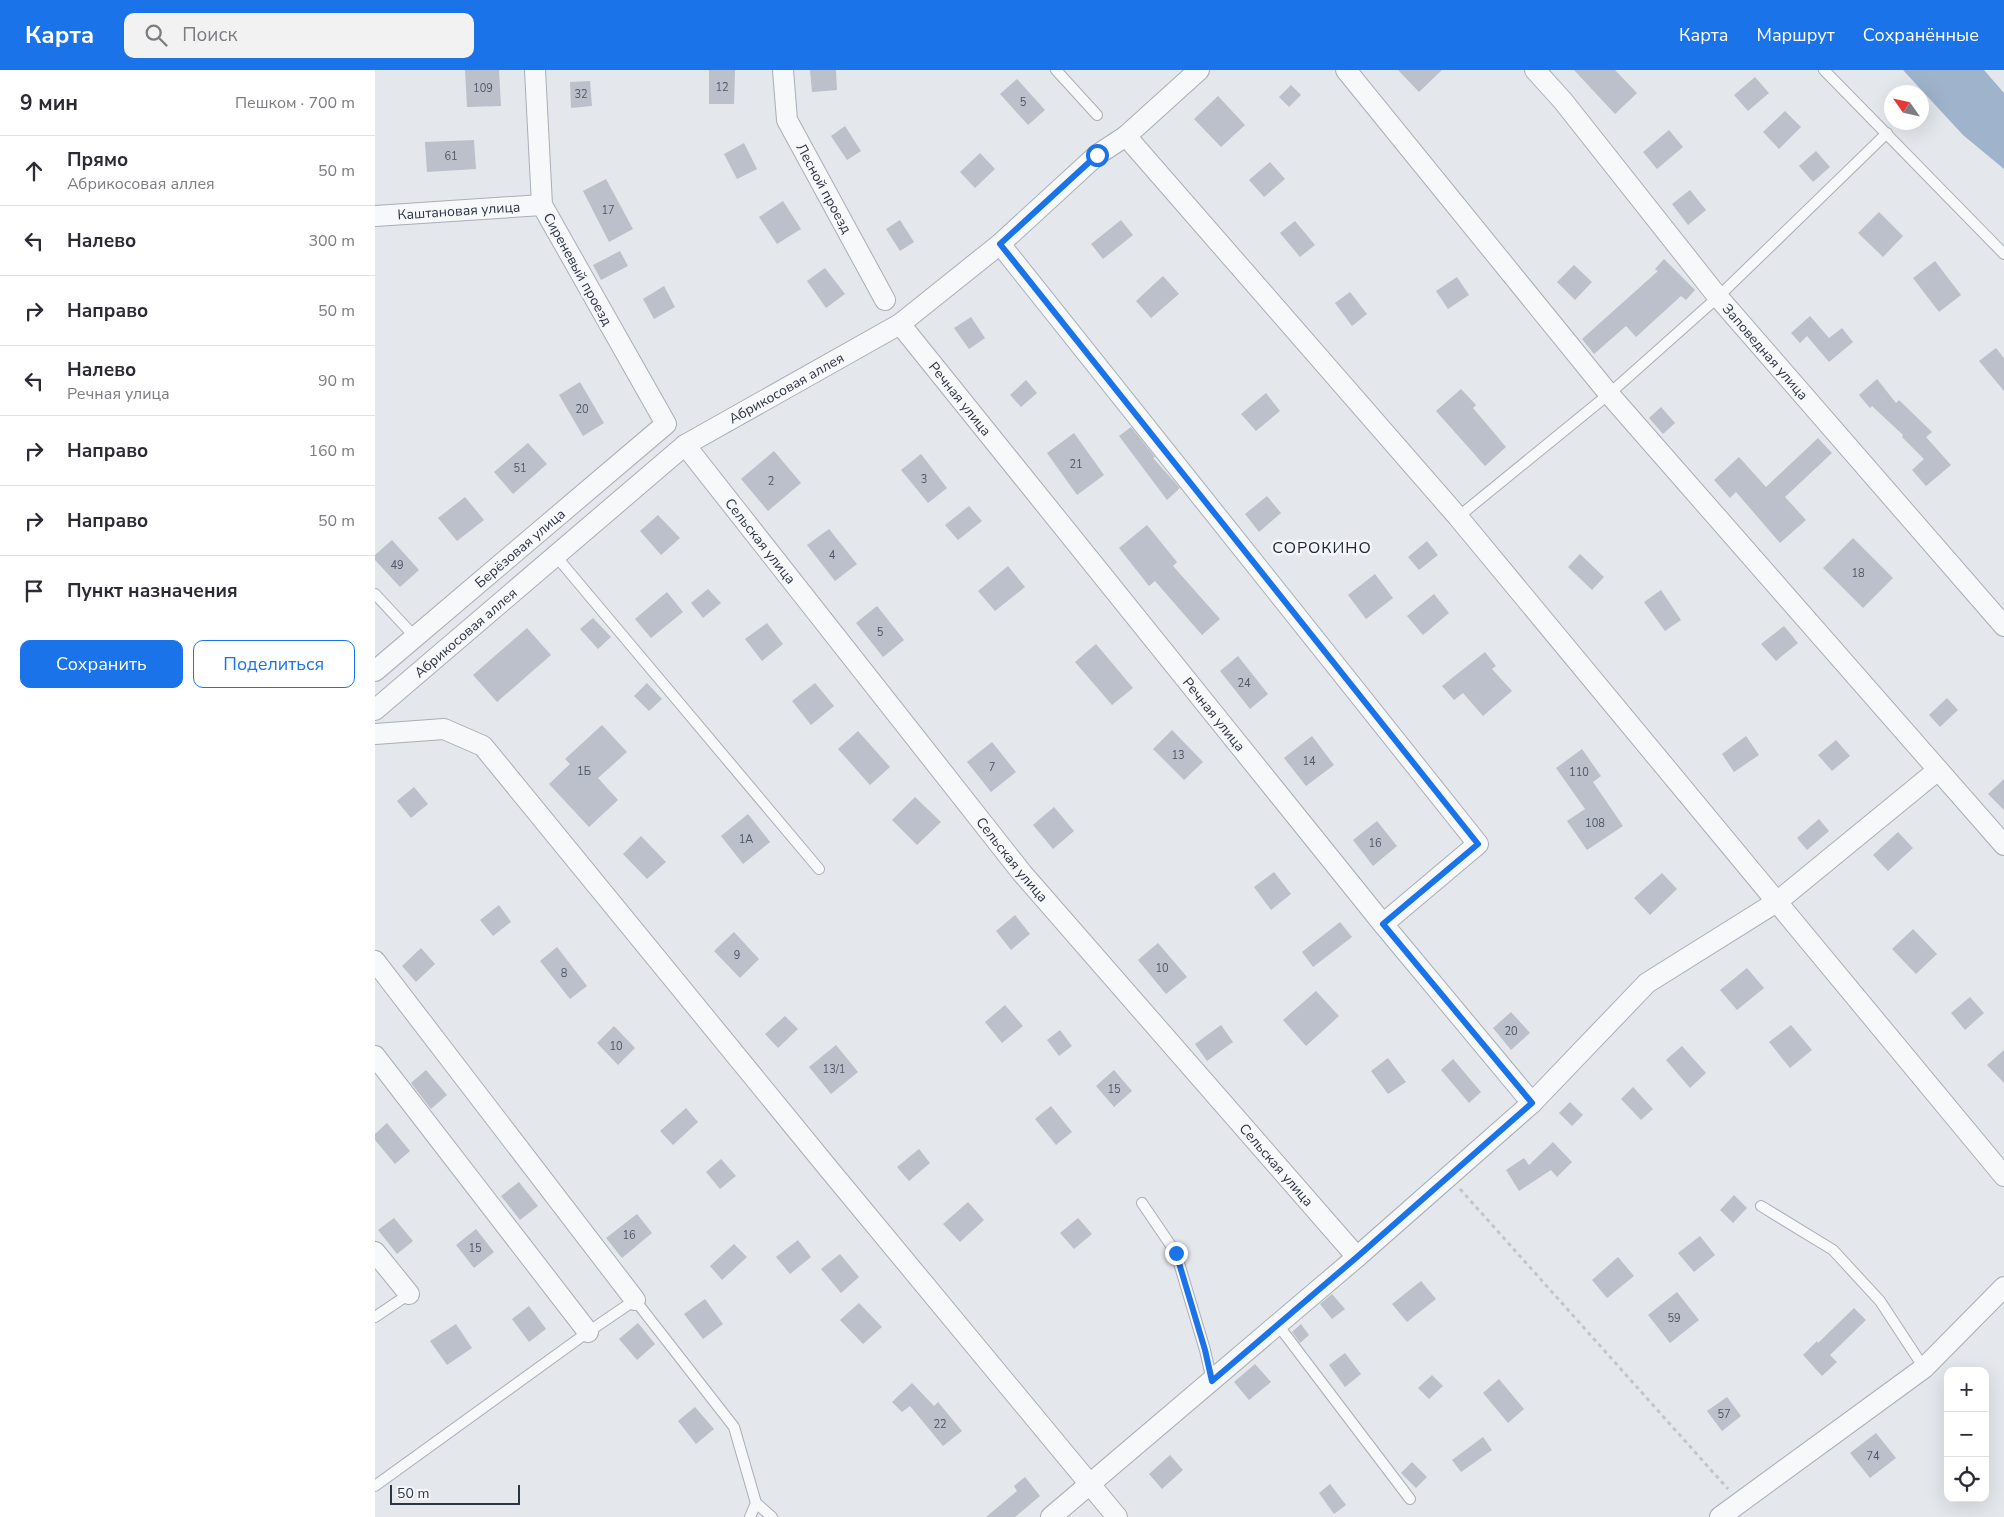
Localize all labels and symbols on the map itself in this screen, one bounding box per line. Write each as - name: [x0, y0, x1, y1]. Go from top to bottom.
- house number: 12: [715, 80, 729, 95]
- house number: 109: [473, 81, 493, 96]
- north arrow: [1884, 85, 1929, 130]
- house number: 32: [574, 87, 588, 102]
- house number: 5: [1020, 95, 1027, 110]
- street label: Лесной проезд: [792, 140, 856, 237]
- route start: [1086, 144, 1109, 167]
- house number: 61: [444, 149, 458, 164]
- street label: Каштановая улица: [397, 197, 521, 225]
- house number: 17: [601, 203, 615, 218]
- street label: Сиреневый проезд: [539, 209, 616, 329]
- street label: Заповедная улица: [1718, 300, 1812, 404]
- street label: Абрикосовая аллея: [725, 348, 848, 428]
- street label: Речная улица: [924, 358, 995, 440]
- house number: 20: [575, 402, 589, 417]
- house number: 21: [1069, 457, 1083, 472]
- house number: 51: [513, 461, 527, 476]
- house number: 3: [921, 472, 927, 487]
- house number: 2: [768, 474, 774, 489]
- street label: Сельская улица: [720, 494, 800, 588]
- street label: Берёзовая улица: [471, 505, 569, 592]
- district label: СОРОКИНО: [1272, 537, 1372, 559]
- house number: 4: [829, 548, 836, 563]
- house number: 49: [390, 558, 404, 573]
- house number: 18: [1851, 566, 1865, 581]
- street label: Абрикосовая аллея: [410, 584, 521, 682]
- house number: 5: [877, 625, 884, 640]
- street label: Речная улица: [1178, 674, 1249, 756]
- house number: 24: [1237, 676, 1251, 691]
- house number: 13: [1171, 748, 1185, 763]
- house number: 14: [1302, 754, 1316, 769]
- house number: 7: [989, 760, 995, 775]
- house number: 1Б: [577, 764, 591, 779]
- house number: 110: [1569, 765, 1589, 780]
- street label: Сельская улица: [972, 813, 1052, 906]
- house number: 108: [1585, 816, 1605, 831]
- house number: 1А: [739, 832, 753, 847]
- house number: 16: [1368, 836, 1382, 851]
- house number: 9: [734, 948, 740, 963]
- house number: 10: [1155, 961, 1169, 976]
- house number: 8: [561, 966, 568, 981]
- house number: 20: [1504, 1024, 1518, 1039]
- house number: 10: [609, 1039, 623, 1054]
- house number: 13/1: [823, 1062, 845, 1077]
- house number: 15: [1107, 1082, 1121, 1097]
- street label: Сельская улица: [1235, 1120, 1318, 1211]
- house number: 16: [622, 1228, 636, 1243]
- house number: 15: [468, 1241, 482, 1256]
- route end: [1165, 1242, 1188, 1265]
- house number: 59: [1667, 1311, 1681, 1326]
- house number: 57: [1717, 1407, 1731, 1422]
- house number: 22: [933, 1417, 947, 1432]
- house number: 74: [1866, 1449, 1880, 1464]
- scale bar: [390, 1482, 520, 1505]

